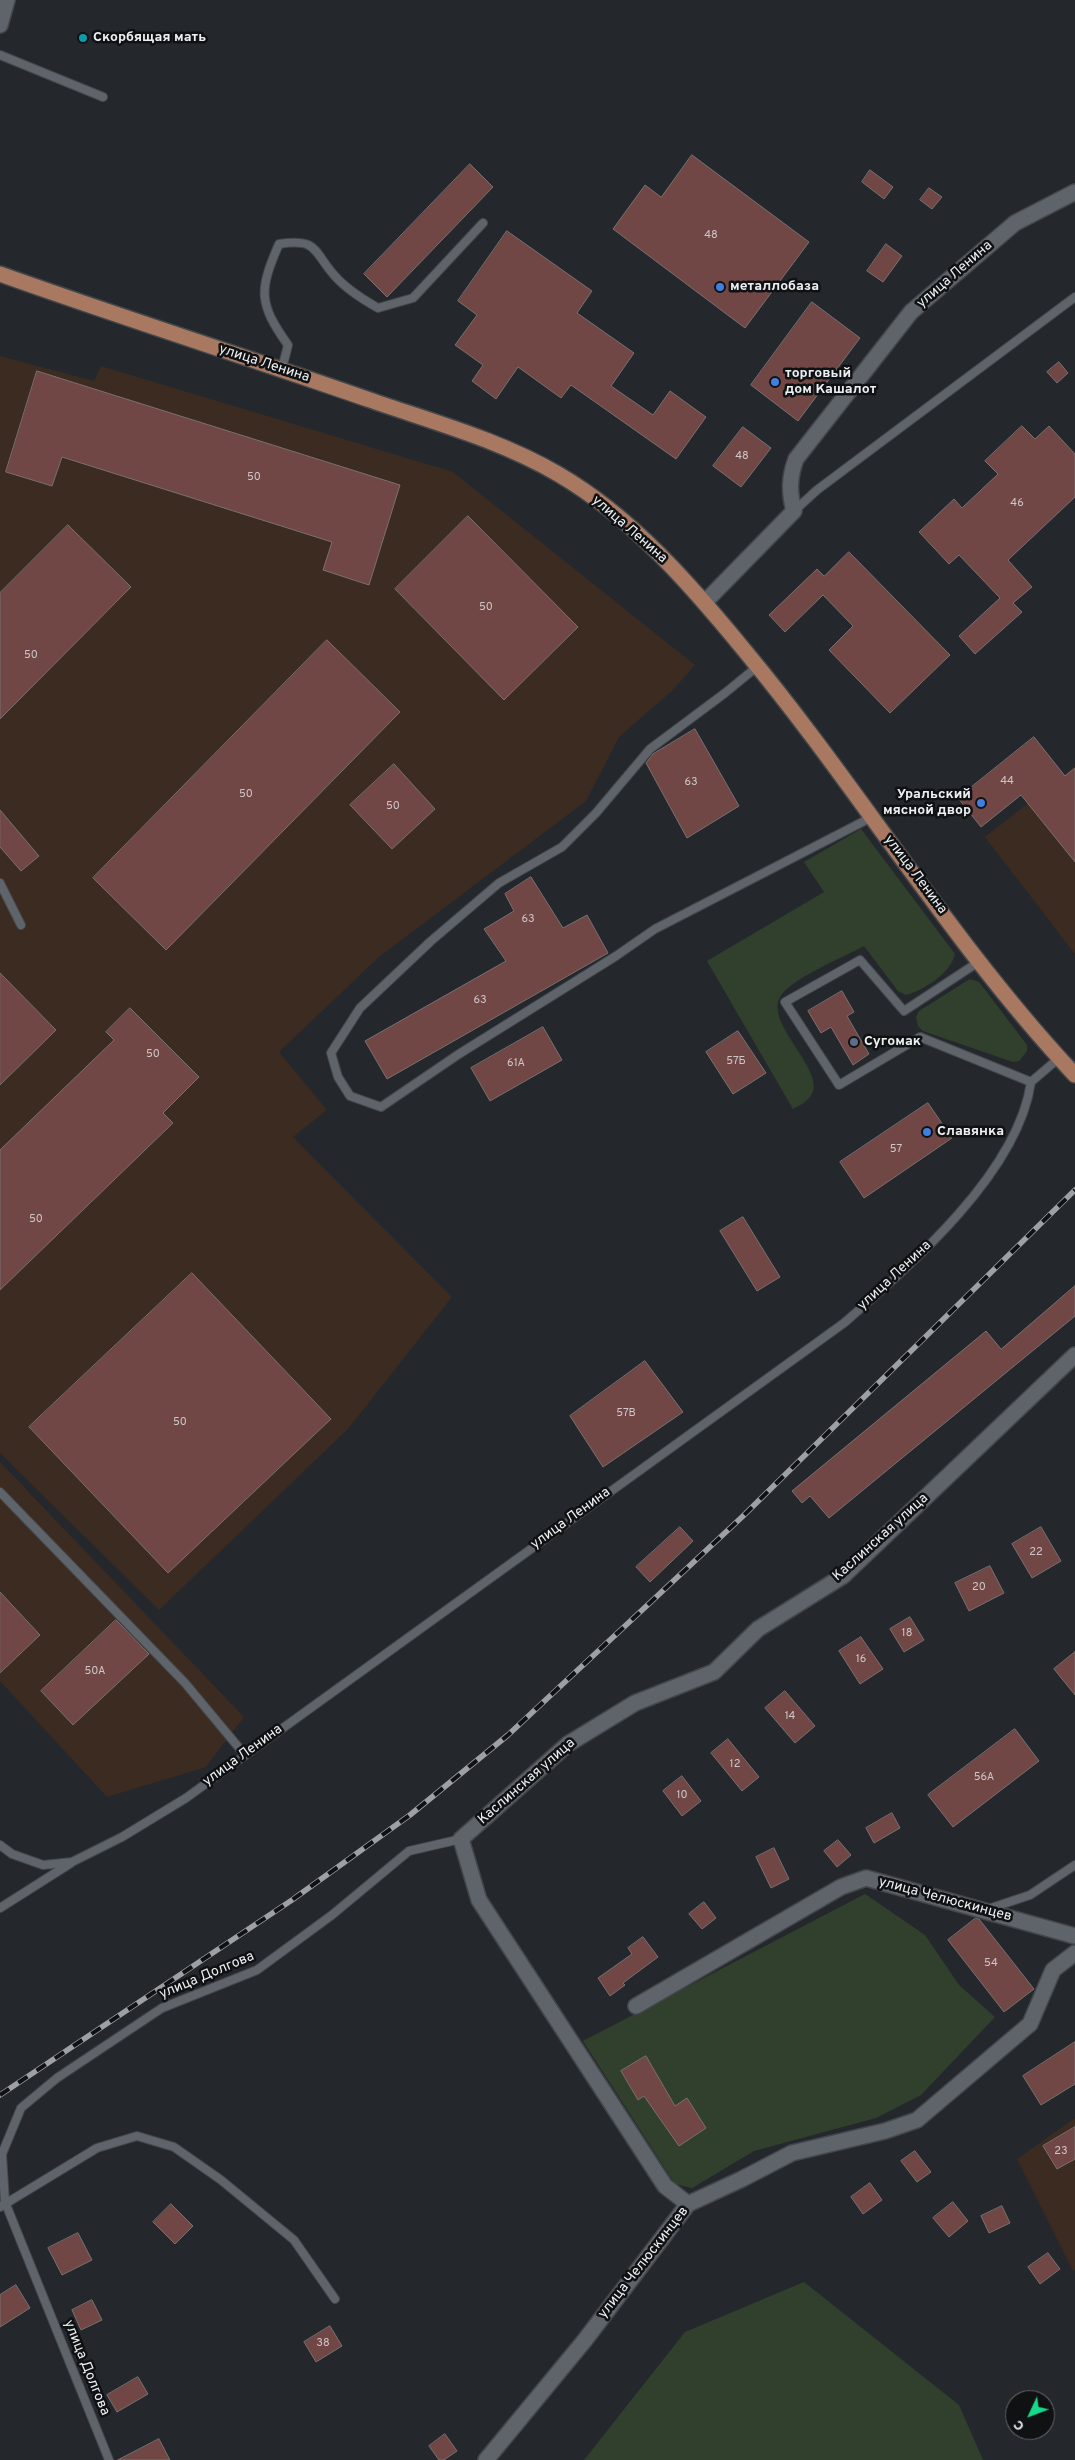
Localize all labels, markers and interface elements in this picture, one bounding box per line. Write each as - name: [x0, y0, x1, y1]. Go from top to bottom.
- place label: Скорбящая мать: [93, 30, 206, 46]
- marker: Скорбящая мать: [77, 32, 89, 44]
- house number: 48: [704, 229, 718, 243]
- street label: улица Ленина: [914, 238, 996, 312]
- place label: металлобаза: [730, 279, 819, 295]
- marker: металлобаза: [714, 281, 726, 293]
- street label: улица Ленина: [216, 341, 312, 387]
- place label: торговый дом Кашалот: [785, 366, 876, 398]
- marker: торговый дом Кашалот: [769, 376, 781, 388]
- house number: 48: [735, 450, 749, 464]
- house number: 50: [247, 471, 261, 485]
- street label: улица Ленина: [588, 493, 670, 567]
- house number: 46: [1010, 497, 1024, 511]
- house number: 50: [479, 601, 493, 615]
- house number: 50: [24, 649, 38, 663]
- house number: 44: [1000, 775, 1014, 789]
- house number: 63: [684, 776, 698, 790]
- place label: Уральский мясной двор: [883, 787, 971, 820]
- house number: 50: [239, 788, 253, 802]
- marker: Уральский мясной двор: [975, 797, 987, 809]
- house number: 50: [386, 800, 400, 814]
- street label: улица Ленина: [880, 832, 950, 918]
- house number: 63: [521, 913, 535, 927]
- house number: 63: [473, 994, 487, 1008]
- place label: Сугомак: [864, 1034, 921, 1050]
- marker: Сугомак: [848, 1036, 860, 1048]
- house number: 50: [146, 1048, 160, 1062]
- house number: 57Б: [726, 1055, 746, 1069]
- house number: 61А: [507, 1057, 525, 1071]
- place label: Славянка: [937, 1124, 1004, 1140]
- marker: Славянка: [921, 1126, 933, 1138]
- house number: 57: [890, 1143, 902, 1157]
- house number: 50: [29, 1213, 43, 1227]
- street label: улица Ленина: [855, 1238, 935, 1314]
- house number: 57В: [616, 1407, 636, 1421]
- house number: 50: [173, 1416, 187, 1430]
- street label: улица Ленина: [528, 1484, 614, 1554]
- street label: Каслинская улица: [830, 1491, 932, 1585]
- house number: 22: [1029, 1546, 1043, 1560]
- house number: 20: [972, 1581, 986, 1595]
- house number: 18: [902, 1627, 912, 1641]
- house number: 16: [856, 1653, 866, 1667]
- house number: 50А: [84, 1665, 106, 1679]
- house number: 14: [785, 1710, 795, 1724]
- street label: улица Ленина: [200, 1721, 286, 1791]
- street label: Каслинская улица: [475, 1735, 579, 1829]
- house number: 12: [730, 1758, 740, 1772]
- house number: 56А: [974, 1771, 994, 1785]
- house number: 10: [676, 1789, 688, 1803]
- street label: улица Челюскинцев: [877, 1874, 1013, 1926]
- street label: улица Долгова: [157, 1948, 257, 2004]
- house number: 54: [984, 1957, 998, 1971]
- house number: 23: [1054, 2145, 1068, 2159]
- street label: улица Челюскинцев: [595, 2204, 693, 2322]
- street label: улица Долгова: [59, 2318, 113, 2418]
- house number: 38: [316, 2337, 330, 2351]
- north arrow: [1005, 2390, 1055, 2440]
- text: С: [1010, 2416, 1029, 2434]

